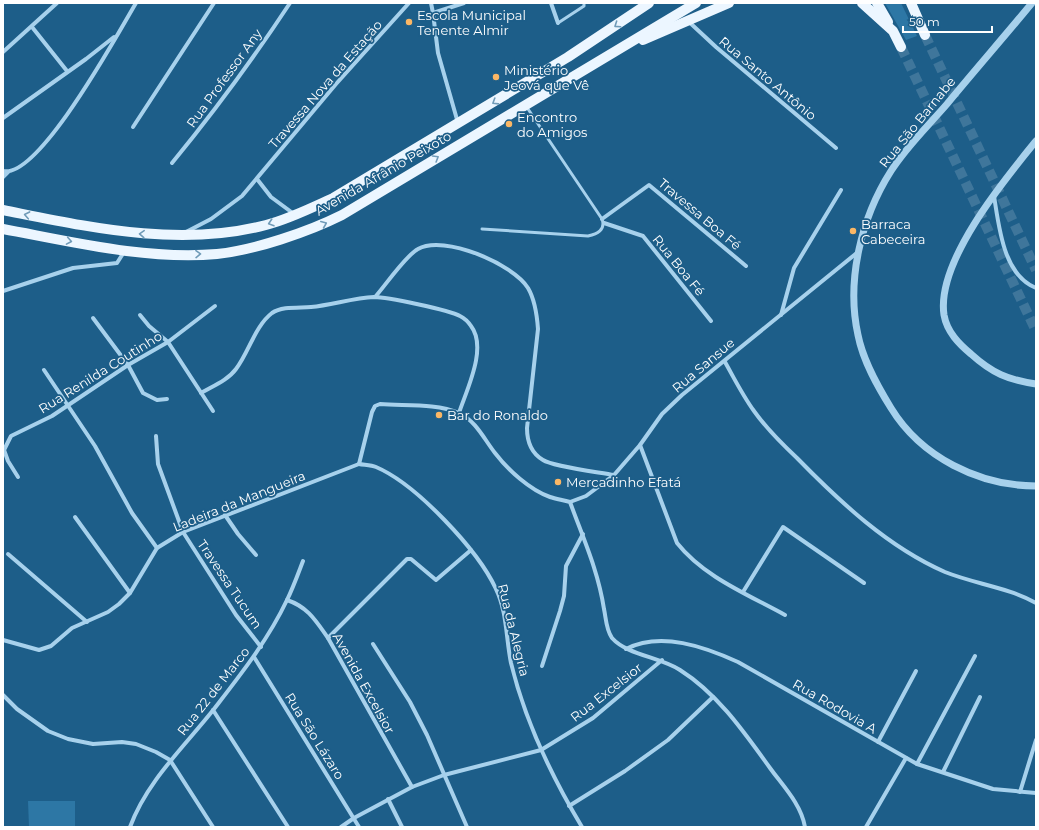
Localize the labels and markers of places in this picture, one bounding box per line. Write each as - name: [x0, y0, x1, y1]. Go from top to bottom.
- place label: Escola Municipal Tenente Almir: [417, 7, 526, 38]
- marker: Escola Municipal Tenente Almir: [404, 17, 414, 27]
- place label: Ministério Jeová que Vê: [503, 62, 589, 93]
- marker: Ministério Jeová que Vê: [491, 72, 501, 82]
- place label: Encontro do Amigos: [517, 109, 587, 140]
- marker: Encontro do Amigos: [504, 119, 514, 129]
- place label: Barraca Cabeceira: [861, 216, 925, 247]
- marker: Barraca Cabeceira: [848, 226, 858, 236]
- place label: Bar do Ronaldo: [447, 407, 548, 423]
- marker: Bar do Ronaldo: [434, 410, 444, 420]
- place label: Mercadinho Efatá: [566, 474, 681, 490]
- marker: Mercadinho Efatá: [553, 477, 563, 487]

